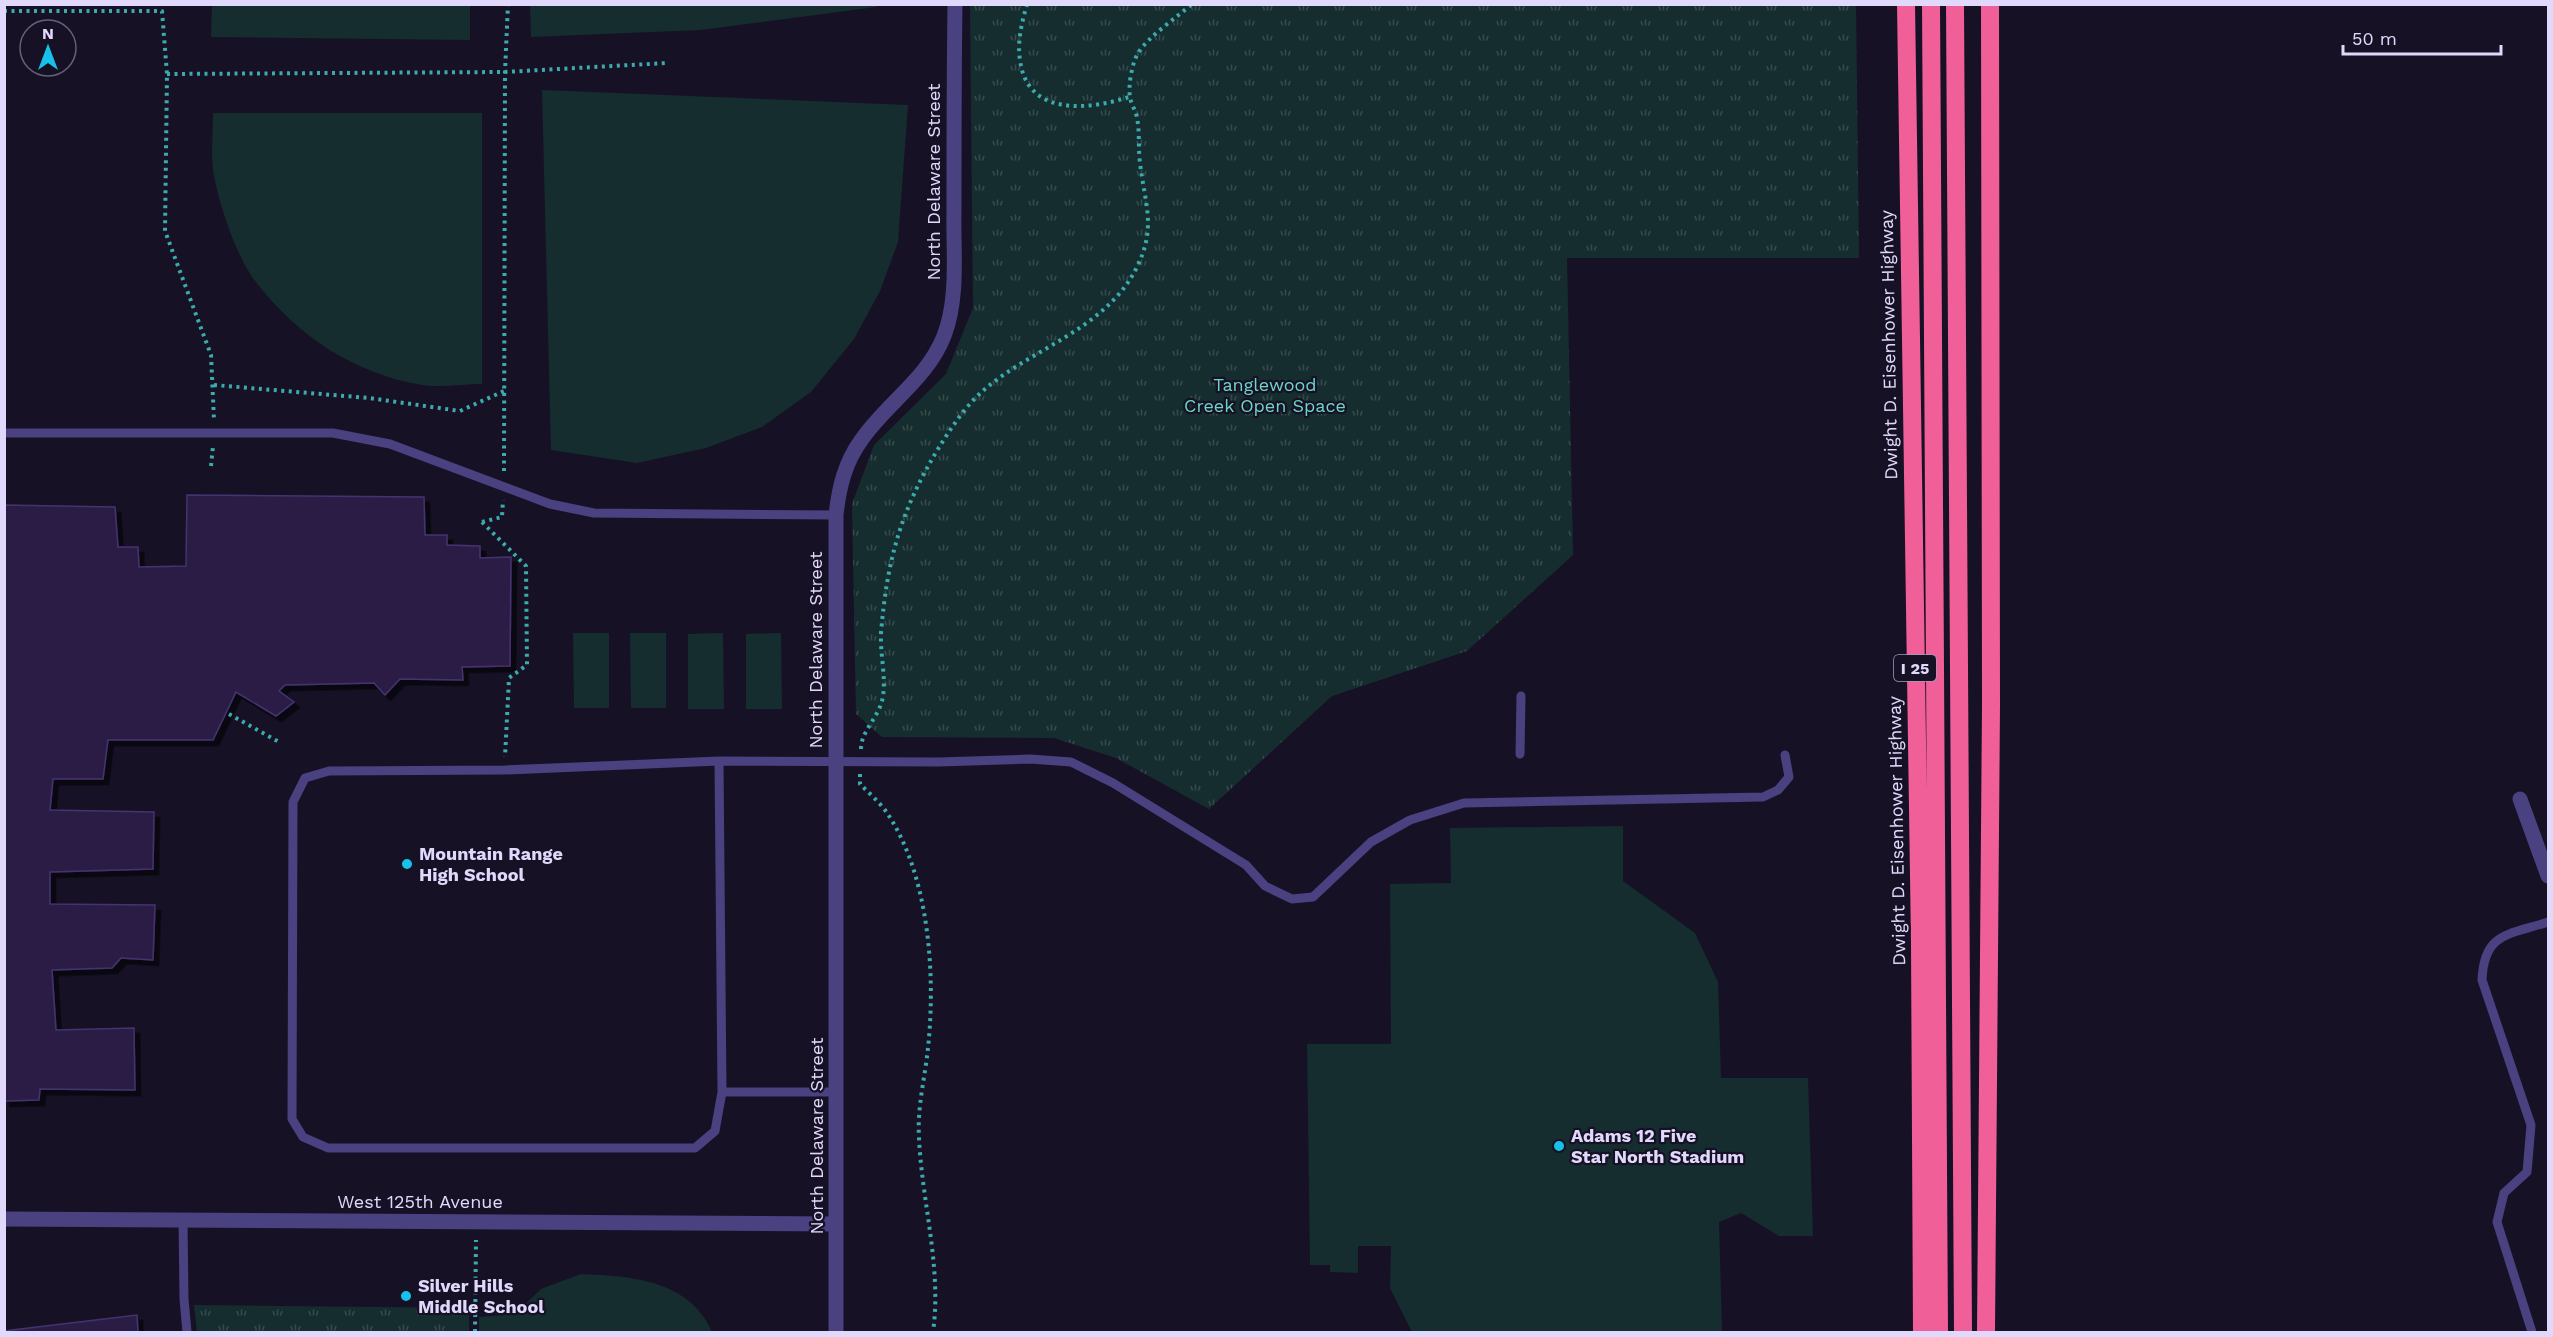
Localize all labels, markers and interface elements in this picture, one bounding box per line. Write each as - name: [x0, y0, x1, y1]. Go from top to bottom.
- north arrow: [18, 18, 78, 78]
- scale bar: [2343, 18, 2500, 56]
- text: N: [42, 24, 54, 43]
- text: 50 m: [2352, 28, 2397, 49]
- street label: North Delaware Street: [923, 83, 944, 281]
- street label: Dwight D. Eisenhower Highway: [1876, 209, 1901, 480]
- park label: Tanglewood Creek Open Space: [1184, 374, 1346, 416]
- street label: North Delaware Street: [805, 551, 826, 749]
- road number: I 25: [1894, 655, 1936, 681]
- street label: Dwight D. Eisenhower Highway: [1884, 695, 1909, 966]
- place label: Mountain Range High School: [419, 843, 563, 885]
- marker: Mountain Range High School: [400, 857, 414, 871]
- street label: North Delaware Street: [806, 1037, 827, 1235]
- place label: Adams 12 Five Star North Stadium: [1571, 1125, 1744, 1167]
- marker: Adams 12 Five Star North Stadium: [1552, 1139, 1566, 1153]
- street label: West 125th Avenue: [337, 1191, 503, 1212]
- place label: Silver Hills Middle School: [418, 1275, 544, 1317]
- marker: Silver Hills Middle School: [399, 1289, 413, 1303]

